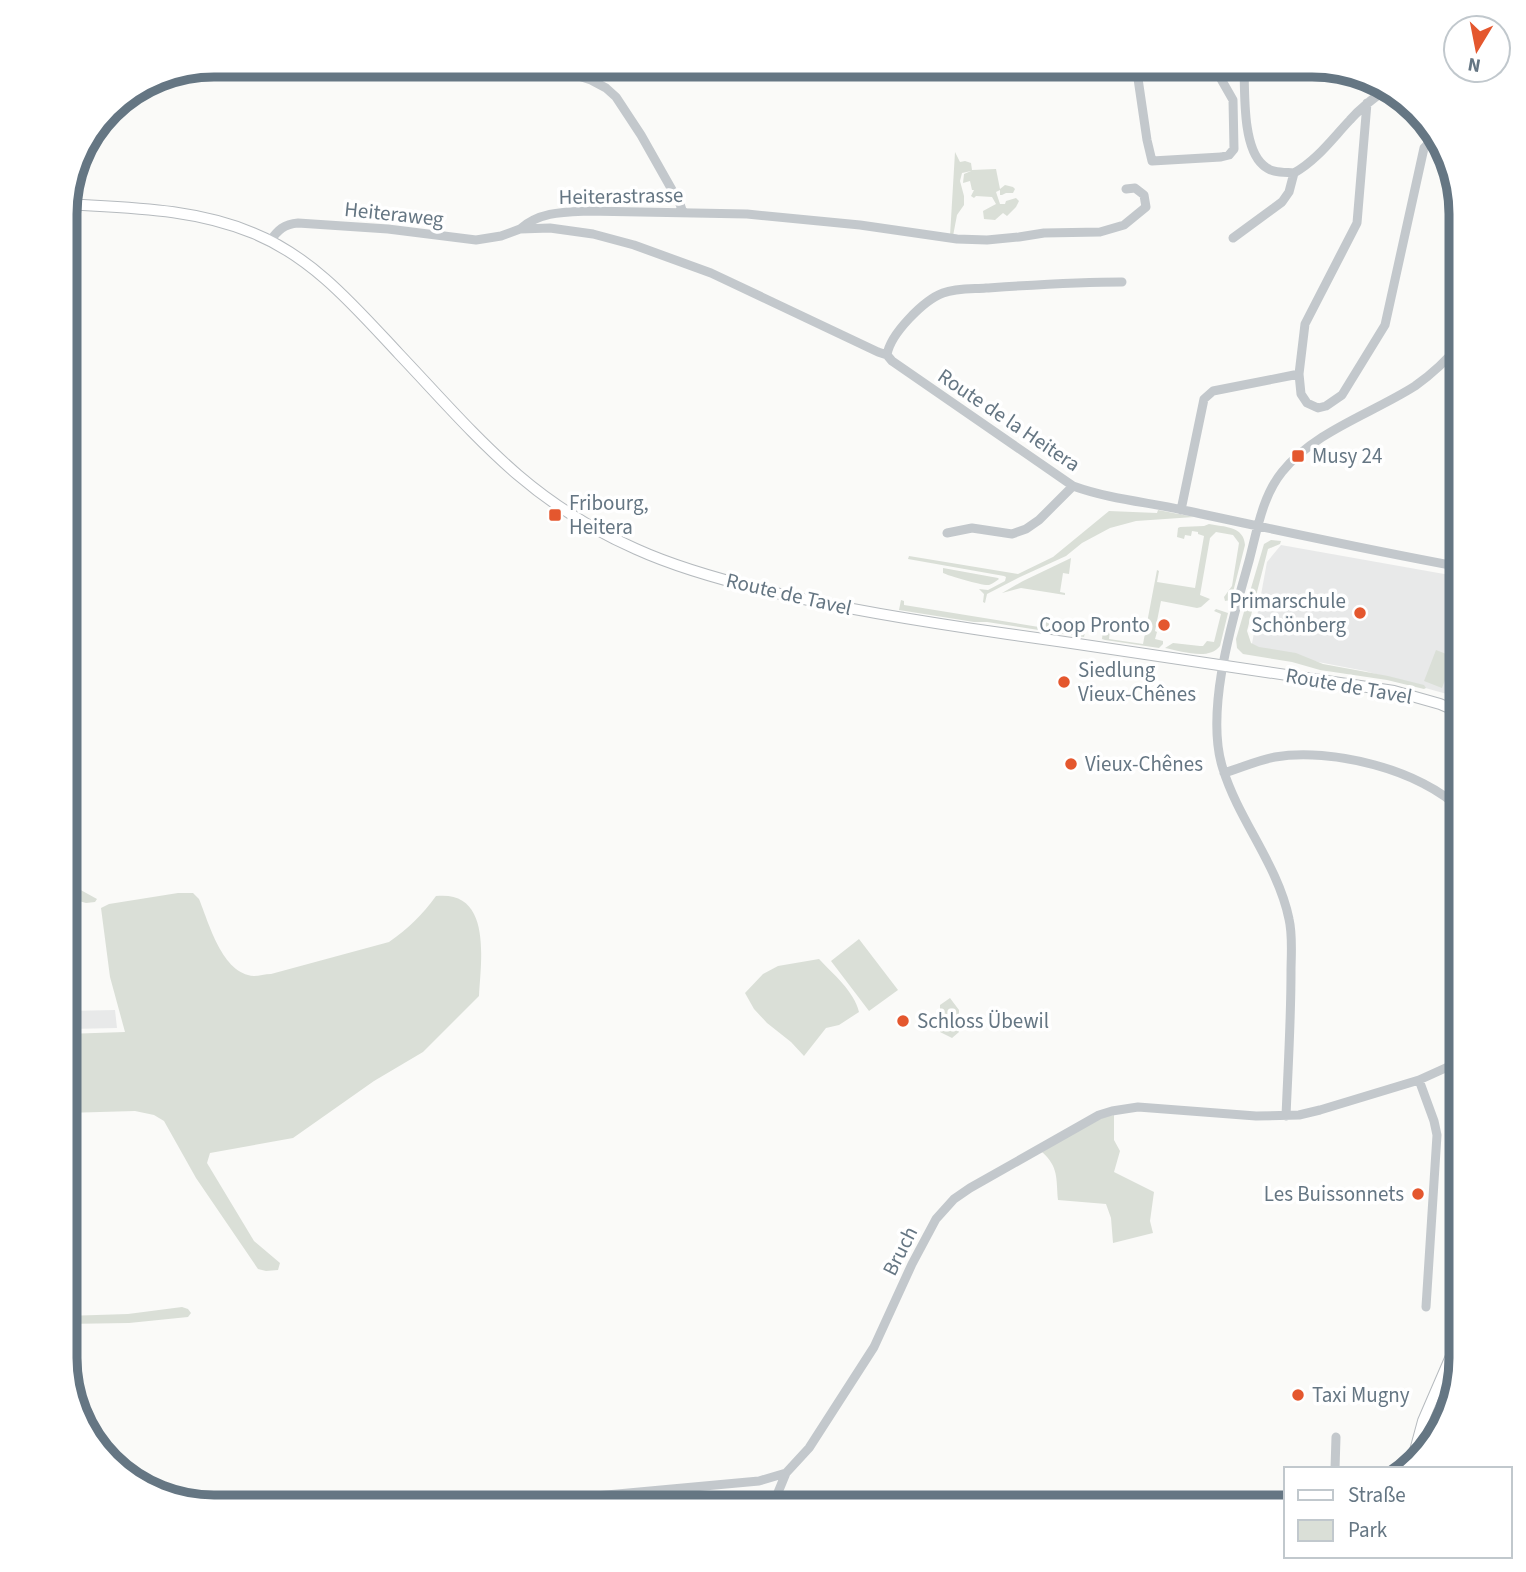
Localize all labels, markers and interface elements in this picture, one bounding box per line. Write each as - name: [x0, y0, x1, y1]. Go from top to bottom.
- north arrow: [1442, 14, 1512, 84]
- text: N: [1466, 50, 1483, 79]
- street label: Heiterastrasse: [558, 180, 684, 212]
- street label: Heiteraweg: [343, 194, 446, 234]
- street label: Route de la Heitera: [932, 361, 1086, 479]
- place label: Musy 24: [1312, 441, 1382, 471]
- marker: Musy 24: [1290, 448, 1306, 464]
- place label: Fribourg, Heitera: [569, 488, 649, 542]
- marker: Fribourg, Heitera: [547, 507, 563, 523]
- street label: Route de Tavel: [723, 565, 855, 623]
- place label: Primarschule Schönberg: [1229, 586, 1346, 640]
- marker: Primarschule Schönberg: [1352, 605, 1368, 621]
- place label: Coop Pronto: [1039, 610, 1150, 640]
- marker: Coop Pronto: [1156, 617, 1172, 633]
- place label: Siedlung Vieux-Chênes: [1078, 655, 1196, 709]
- street label: Route de Tavel: [1283, 660, 1415, 712]
- marker: Siedlung Vieux-Chênes: [1056, 674, 1072, 690]
- place label: Vieux-Chênes: [1085, 749, 1203, 779]
- marker: Vieux-Chênes: [1063, 756, 1079, 772]
- place label: Schloss Übewil: [917, 1006, 1049, 1036]
- marker: Schloss Übewil: [895, 1013, 911, 1029]
- place label: Les Buissonnets: [1264, 1179, 1404, 1209]
- marker: Les Buissonnets: [1410, 1186, 1426, 1202]
- street label: Bruch: [875, 1221, 925, 1281]
- place label: Taxi Mugny: [1312, 1380, 1410, 1410]
- marker: Taxi Mugny: [1290, 1387, 1306, 1403]
- legend: [1284, 1467, 1512, 1558]
- text: Straße: [1348, 1480, 1406, 1510]
- text: Park: [1348, 1515, 1388, 1545]

